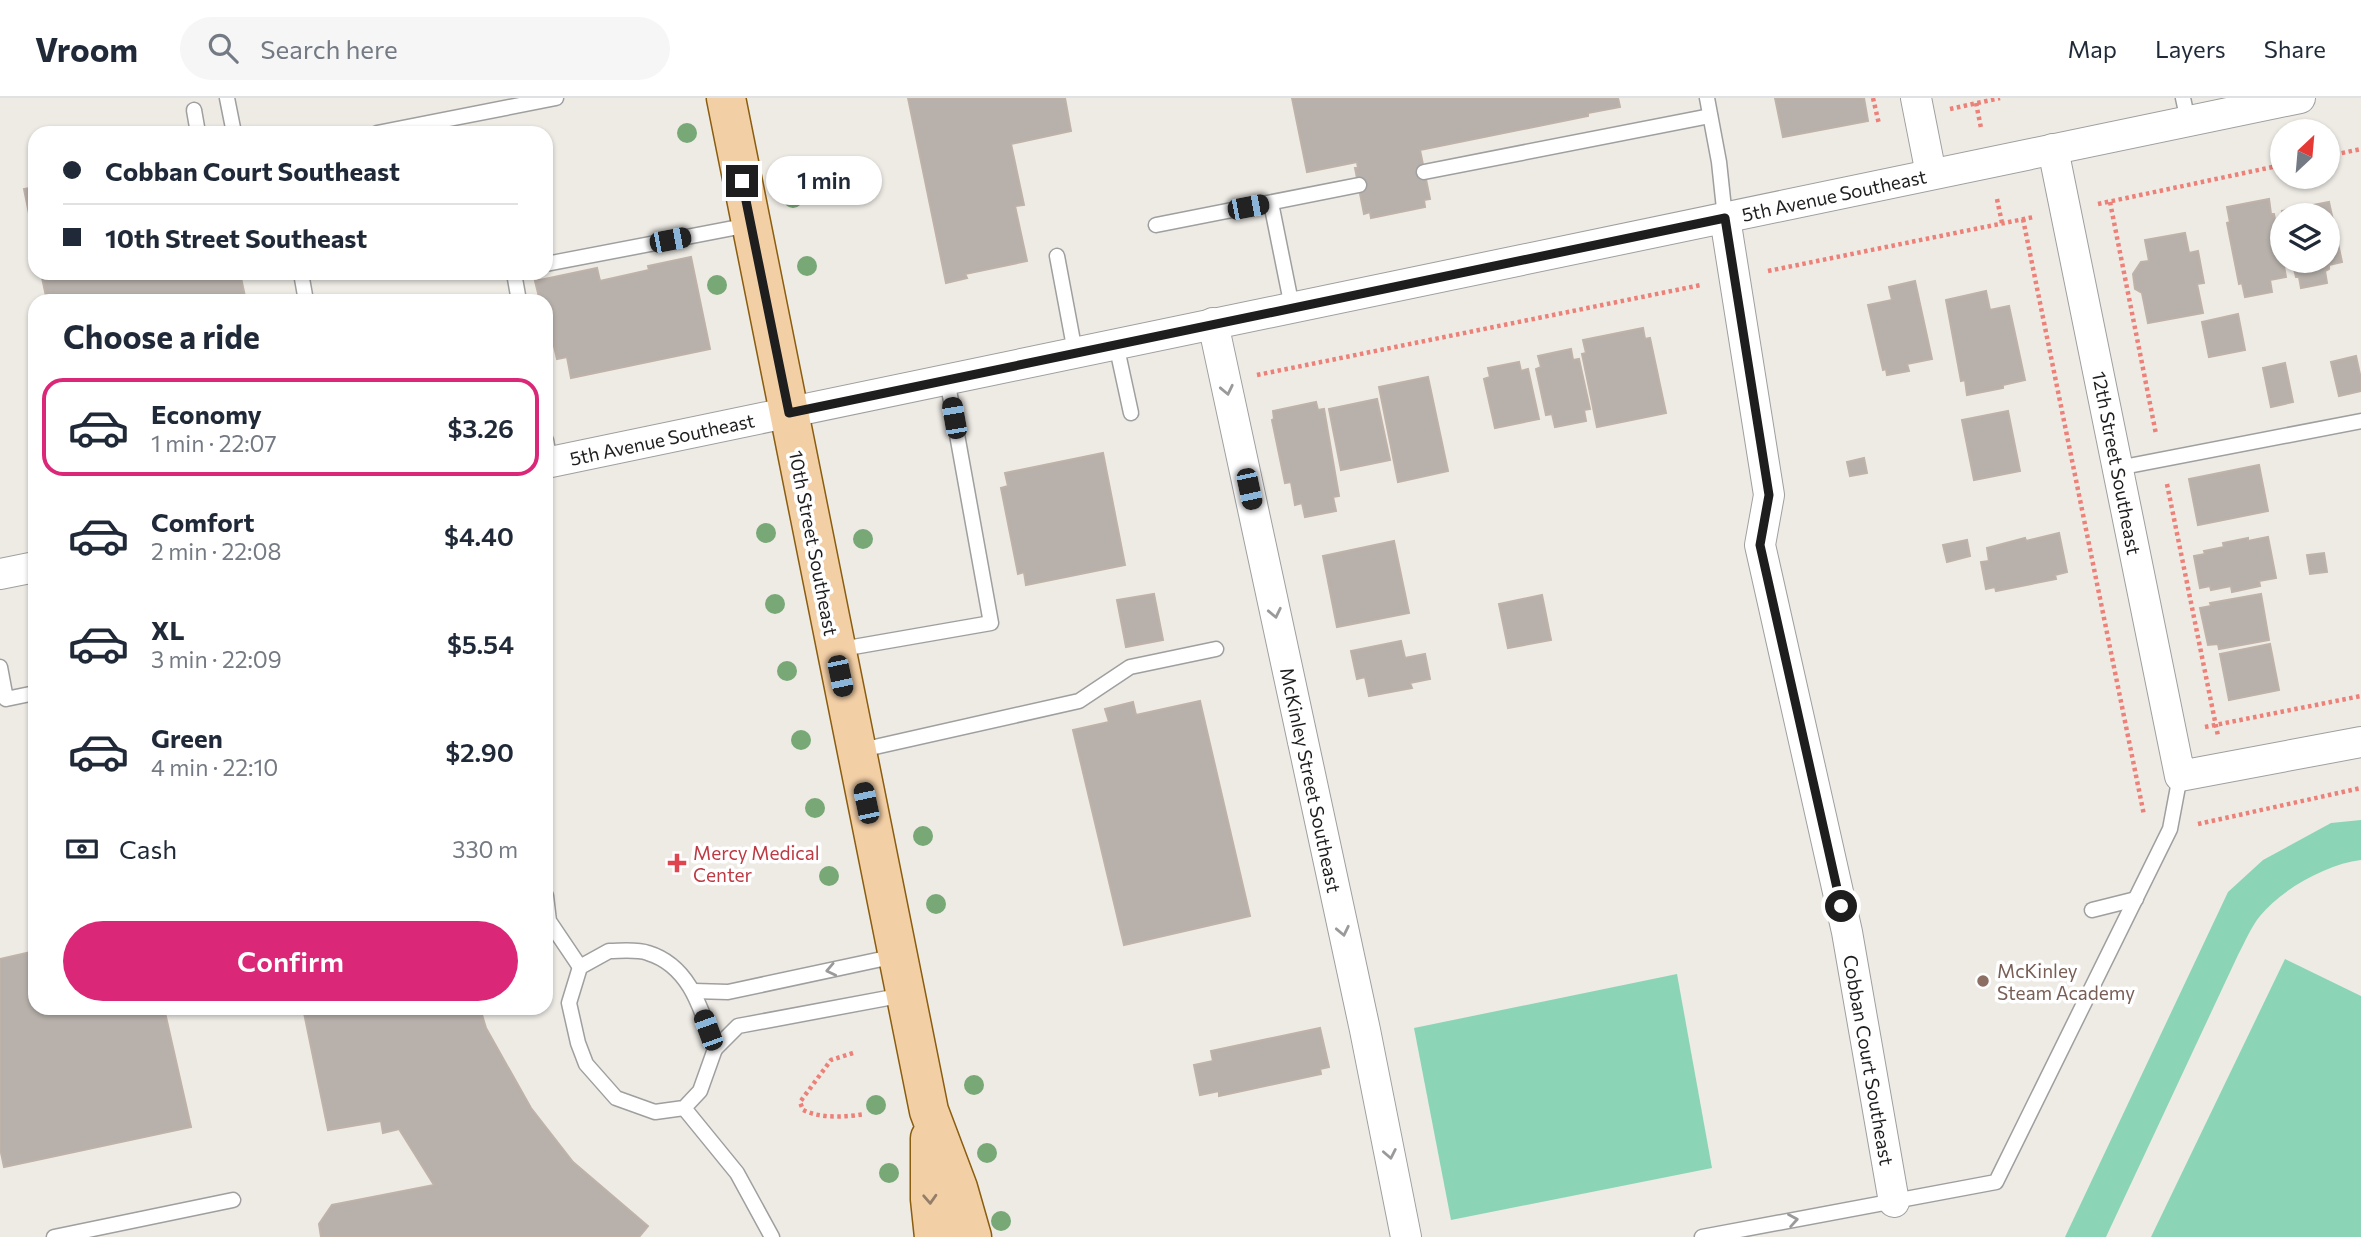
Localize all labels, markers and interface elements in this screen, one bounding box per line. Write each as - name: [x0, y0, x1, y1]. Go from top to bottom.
- search box: [180, 17, 670, 80]
- text: Vroom: [35, 28, 138, 69]
- icon: search: [204, 29, 242, 67]
- text: Search here: [260, 33, 398, 64]
- text: Map: [2068, 34, 2117, 63]
- text: Layers: [2155, 34, 2226, 63]
- text: Share: [2264, 34, 2326, 63]
- north arrow: [2270, 119, 2340, 189]
- map controls: [2270, 119, 2340, 273]
- text: Cobban Court Southeast: [105, 155, 400, 186]
- callout: 1 min: [766, 156, 882, 206]
- street label: 5th Avenue Southeast: [1739, 164, 1929, 226]
- route end: [726, 165, 758, 197]
- text: 1 min: [797, 166, 851, 194]
- car: [1226, 193, 1271, 221]
- button: layers: [2270, 203, 2340, 273]
- text: 10th Street Southeast: [105, 222, 367, 253]
- car: [648, 226, 693, 254]
- text: Choose a ride: [63, 316, 260, 356]
- street label: 12th Street Southeast: [2088, 369, 2146, 557]
- one-way arrow: [1219, 384, 1234, 396]
- car: [941, 395, 968, 441]
- icon: car: [67, 396, 130, 459]
- text: Economy: [151, 398, 262, 429]
- street label: 5th Avenue Southeast: [567, 408, 757, 470]
- text: $3.26: [447, 412, 514, 443]
- text: 1 min · 22:07: [151, 429, 277, 457]
- street label: 10th Street Southeast: [785, 448, 843, 638]
- car: [1235, 466, 1264, 512]
- icon: car: [67, 504, 130, 567]
- text: Comfort: [151, 506, 254, 537]
- text: $4.40: [444, 520, 514, 551]
- text: 2 min · 22:08: [151, 537, 281, 565]
- one-way arrow: [1267, 607, 1282, 619]
- icon: car: [67, 612, 130, 675]
- text: XL: [151, 614, 185, 645]
- text: $5.54: [447, 628, 514, 659]
- text: 3 min · 22:09: [151, 645, 282, 673]
- car: [826, 653, 855, 699]
- street label: McKinley Street Southeast: [1276, 665, 1346, 895]
- icon: car: [67, 720, 130, 783]
- text: Green: [151, 722, 223, 753]
- text: $2.90: [445, 736, 514, 767]
- text: 4 min · 22:10: [151, 753, 278, 781]
- car: [852, 780, 881, 826]
- icon: cash: [63, 830, 101, 868]
- text: Cash: [119, 833, 177, 864]
- text: 330 m: [452, 835, 518, 863]
- place label: Mercy Medical Center: [693, 841, 819, 886]
- marker: Mercy Medical Center: [667, 853, 687, 873]
- route start: [1825, 890, 1857, 922]
- button: Confirm: [63, 921, 518, 1001]
- one-way arrow: [1335, 925, 1350, 937]
- street label: Cobban Court Southeast: [1839, 953, 1899, 1167]
- place label: McKinley Steam Academy: [1997, 959, 2135, 1004]
- one-way arrow: [825, 962, 837, 977]
- marker: McKinley Steam Academy: [1975, 973, 1991, 989]
- car: [691, 1007, 726, 1053]
- one-way arrow: [1381, 1148, 1396, 1160]
- one-way arrow: [923, 1194, 938, 1205]
- one-way arrow: [1787, 1214, 1799, 1229]

